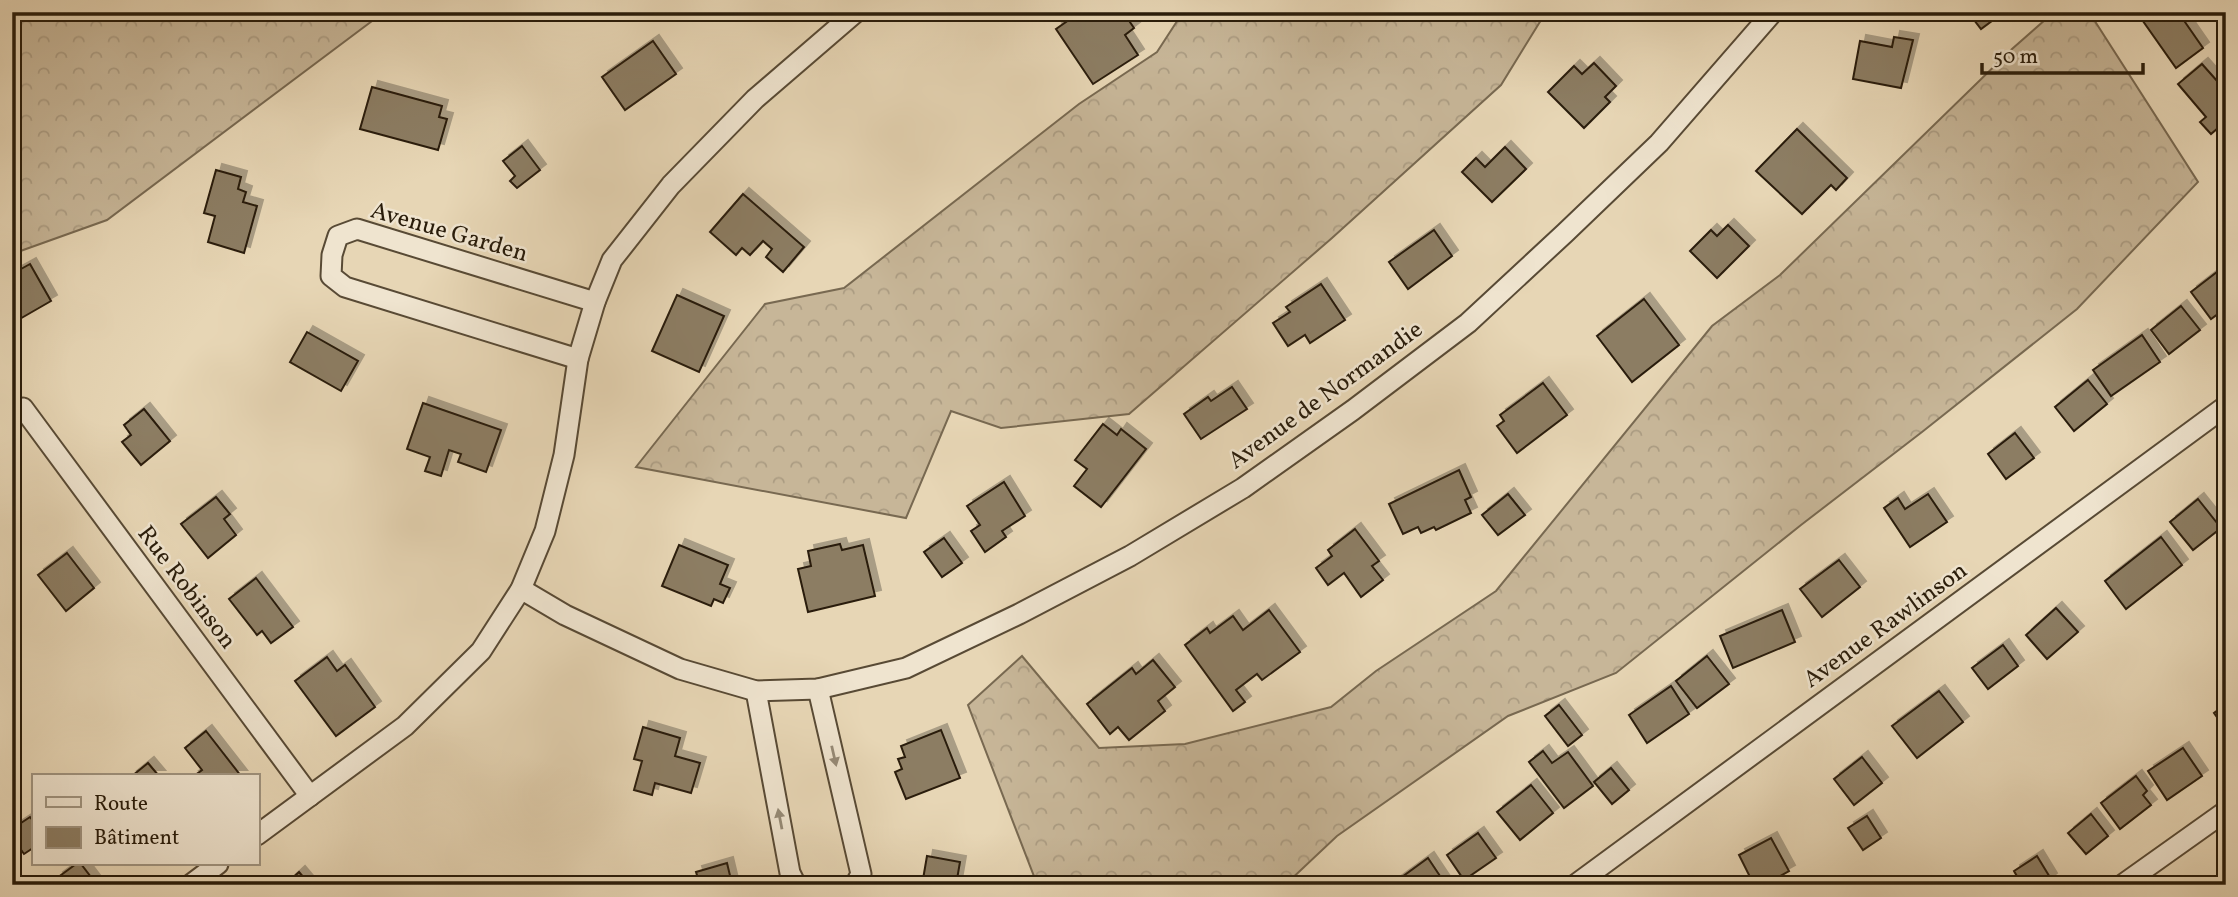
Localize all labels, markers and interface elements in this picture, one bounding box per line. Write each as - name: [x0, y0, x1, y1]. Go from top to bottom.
- scale bar: [1982, 32, 2144, 76]
- text: 50 m: [1993, 43, 2038, 72]
- street label: Avenue Garden: [366, 194, 532, 272]
- street label: Avenue de Normandie: [1222, 314, 1430, 478]
- street label: Rue Robinson: [128, 519, 244, 657]
- street label: Avenue Rawlinson: [1797, 555, 1975, 697]
- one-way arrow: [828, 745, 839, 767]
- legend: [32, 774, 259, 866]
- text: Route: [94, 790, 148, 819]
- one-way arrow: [774, 808, 785, 830]
- text: Bâtiment: [94, 824, 179, 853]

